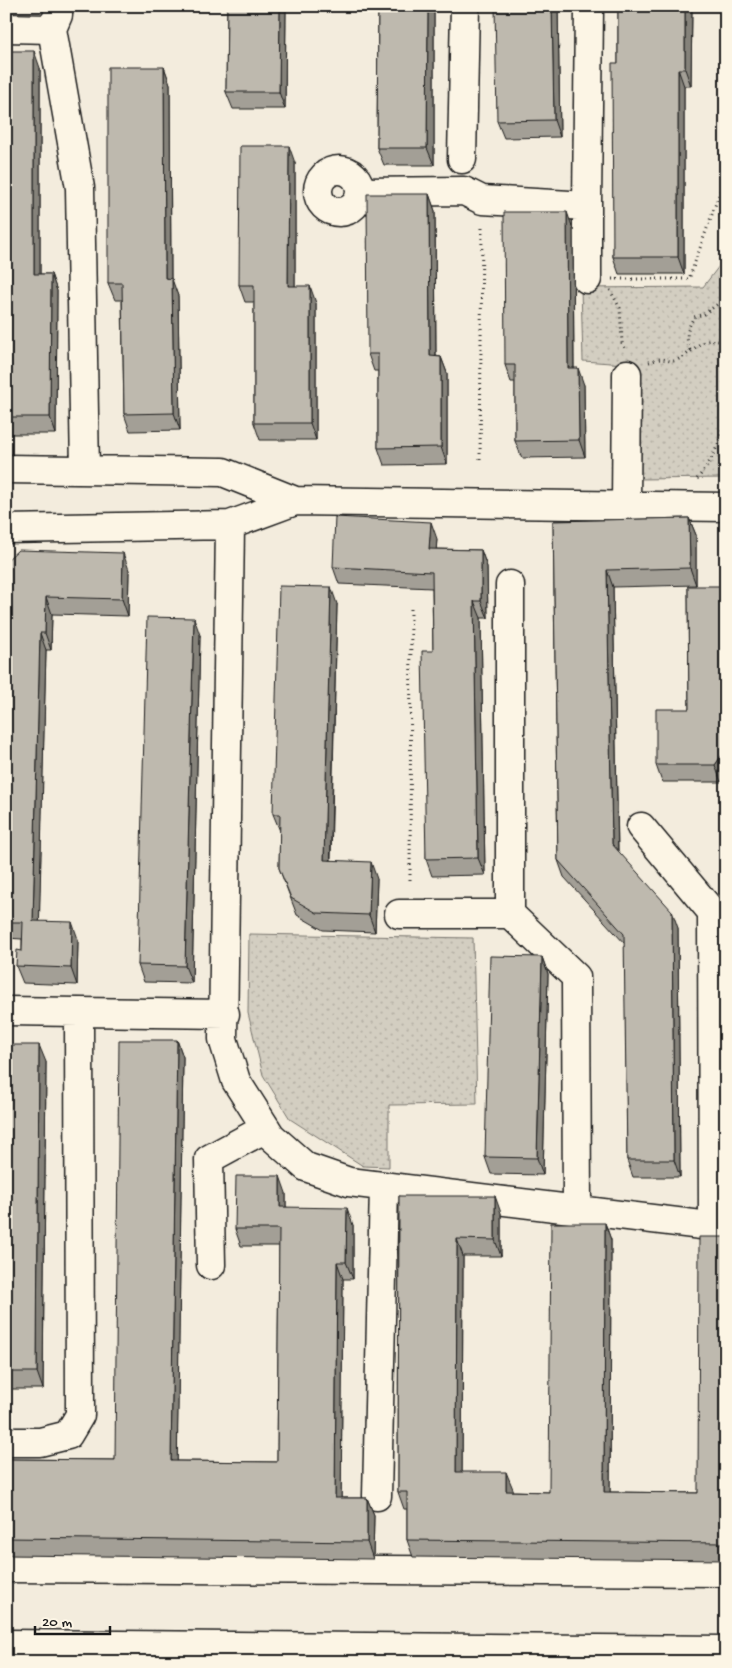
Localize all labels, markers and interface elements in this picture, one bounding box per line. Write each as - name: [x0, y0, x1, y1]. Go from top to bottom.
- scale bar: [35, 1603, 110, 1635]
- text: 20 m: [42, 1614, 72, 1632]

